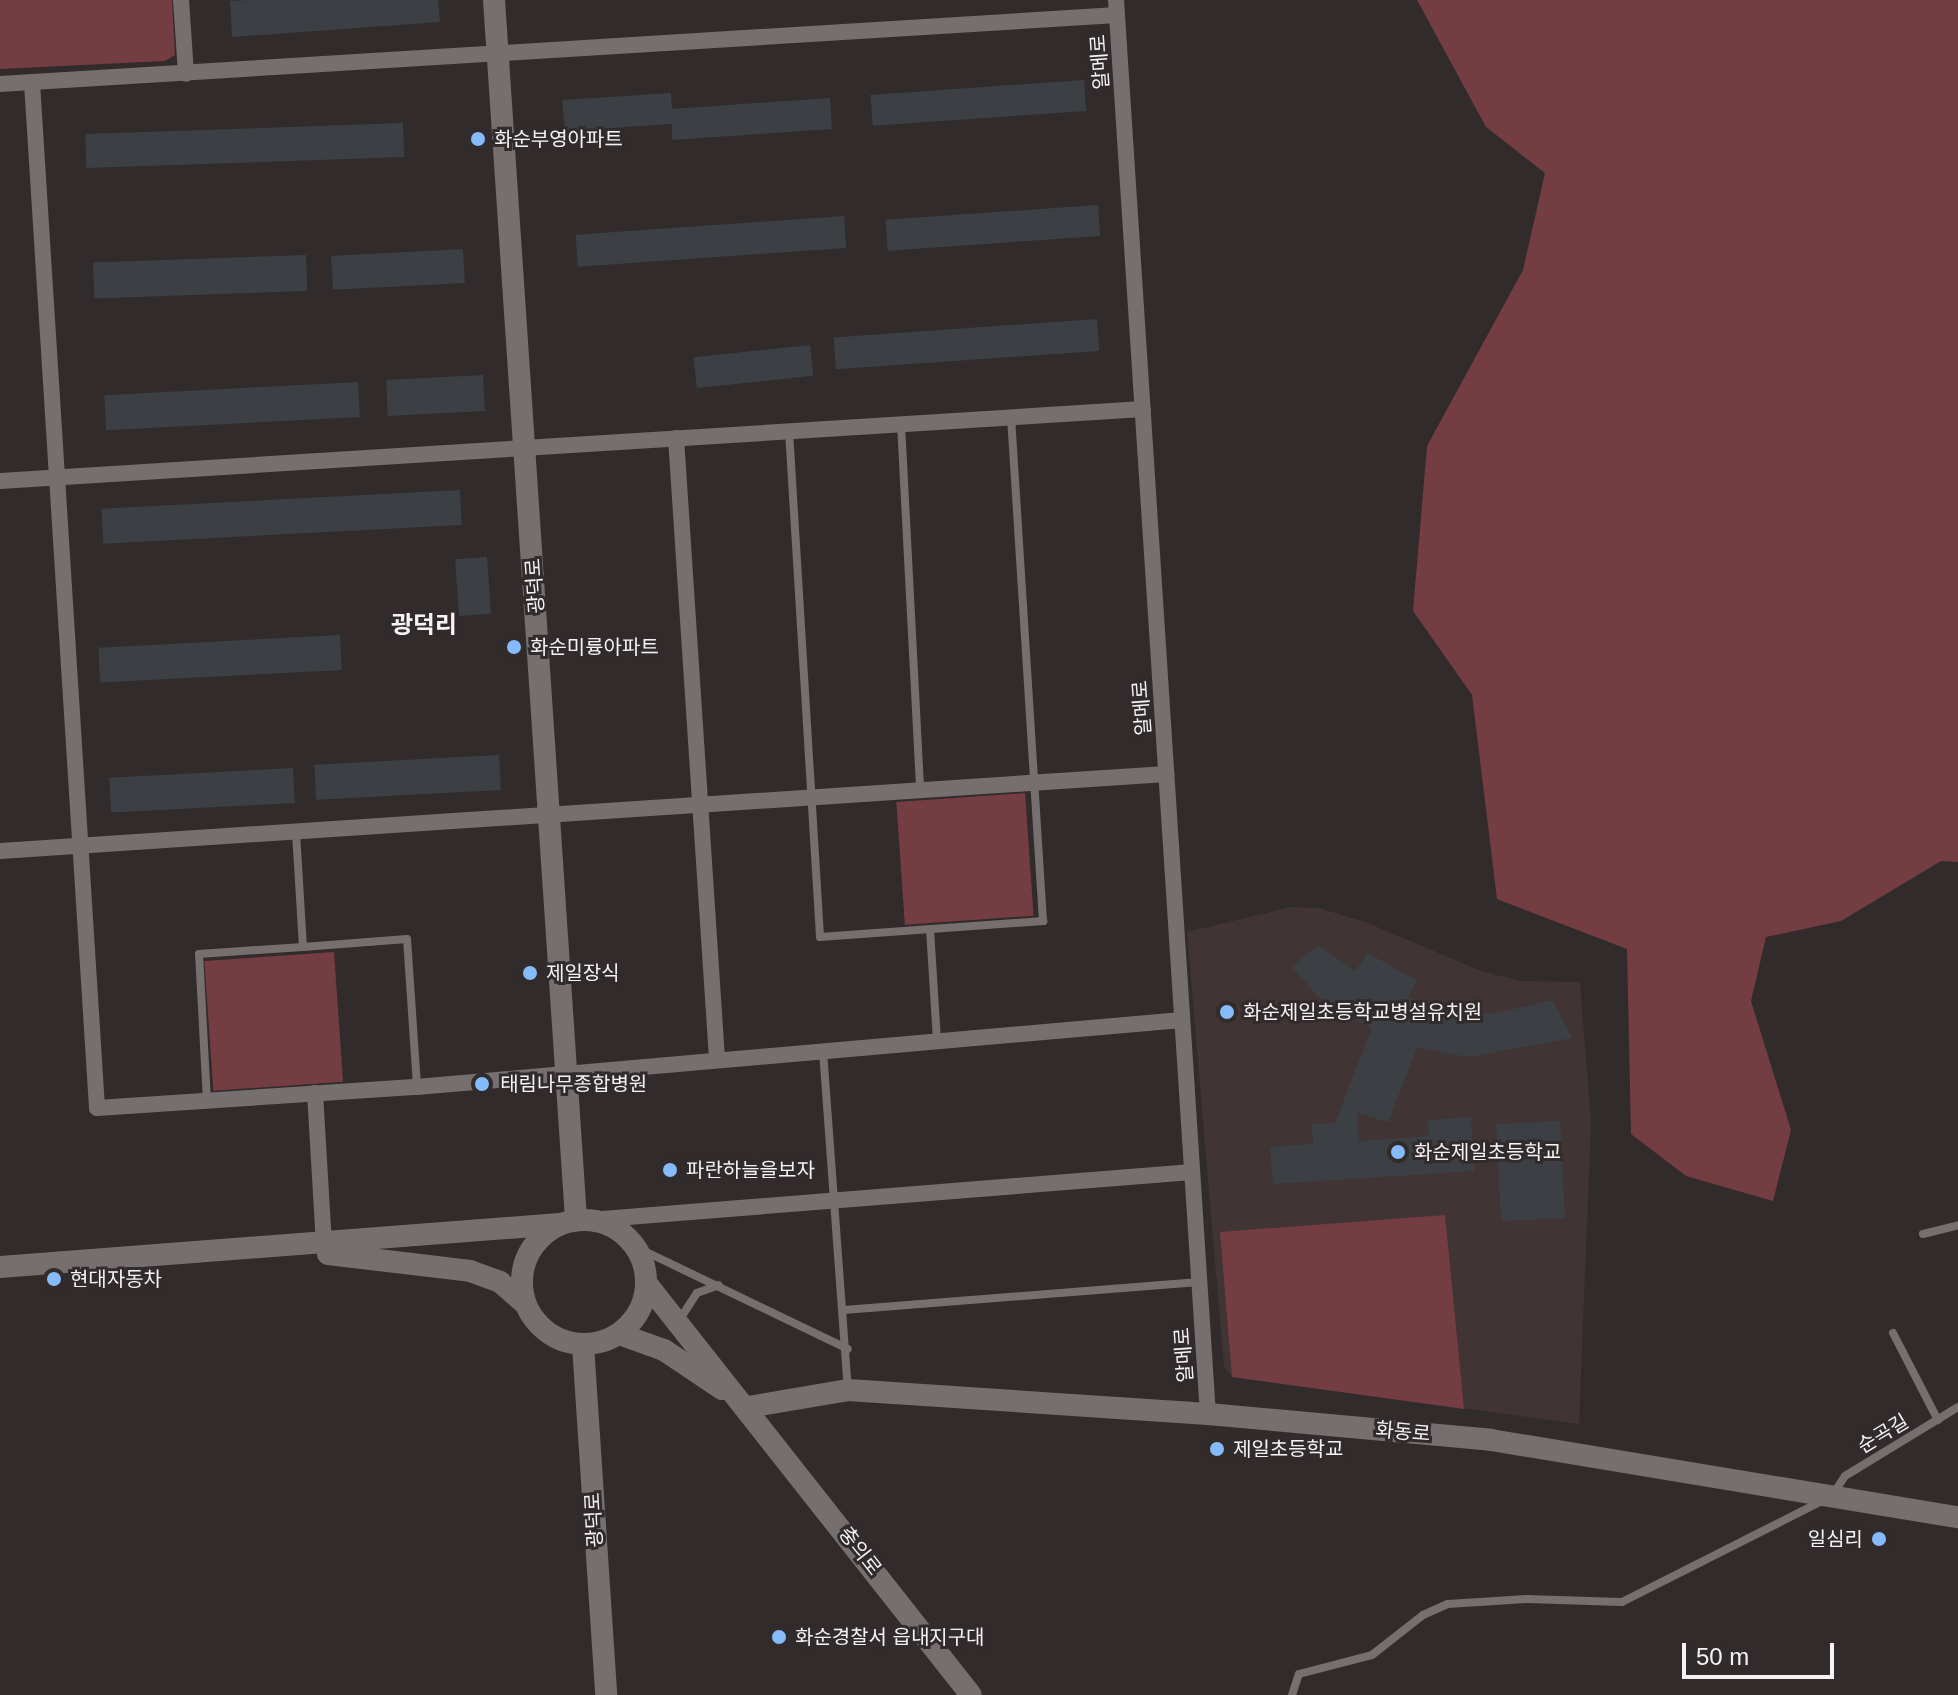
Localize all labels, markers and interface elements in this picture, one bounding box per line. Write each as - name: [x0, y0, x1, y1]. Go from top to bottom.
- street label: 알메로: [1086, 34, 1114, 90]
- place label: 화순부영아파트: [494, 127, 623, 151]
- marker: 화순부영아파트: [469, 130, 487, 148]
- street label: 광덕로: [521, 558, 549, 614]
- district label: 광덕리: [391, 611, 457, 639]
- place label: 화순미륭아파트: [530, 635, 659, 659]
- marker: 화순미륭아파트: [505, 638, 523, 656]
- street label: 알메로: [1128, 680, 1156, 736]
- place label: 제일장식: [546, 961, 620, 985]
- marker: 제일장식: [521, 964, 539, 982]
- place label: 화순제일초등학교병설유치원: [1243, 1000, 1482, 1024]
- marker: 화순제일초등학교병설유치원: [1218, 1003, 1236, 1021]
- place label: 태림나무종합병원: [500, 1072, 647, 1096]
- marker: 태림나무종합병원: [471, 1073, 493, 1095]
- place label: 화순제일초등학교: [1414, 1140, 1561, 1164]
- marker: 화순제일초등학교: [1389, 1143, 1407, 1161]
- place label: 파란하늘을보자: [686, 1158, 815, 1182]
- marker: 파란하늘을보자: [661, 1161, 679, 1179]
- place label: 현대자동차: [70, 1267, 162, 1291]
- marker: 현대자동차: [45, 1270, 63, 1288]
- street label: 알메로: [1170, 1327, 1198, 1383]
- street label: 순곡길: [1853, 1409, 1913, 1459]
- street label: 화동로: [1374, 1418, 1432, 1446]
- place label: 제일초등학교: [1233, 1437, 1343, 1461]
- marker: 제일초등학교: [1208, 1440, 1226, 1458]
- street label: 광덕로: [581, 1492, 607, 1548]
- street label: 충의로: [834, 1522, 886, 1580]
- place label: 일심리: [1808, 1527, 1863, 1551]
- marker: 일심리: [1870, 1530, 1888, 1548]
- place label: 화순경찰서 읍내지구대: [795, 1625, 985, 1649]
- scale bar: [1686, 1627, 1838, 1677]
- marker: 화순경찰서 읍내지구대: [770, 1628, 788, 1646]
- text: 50 m: [1696, 1643, 1749, 1670]

